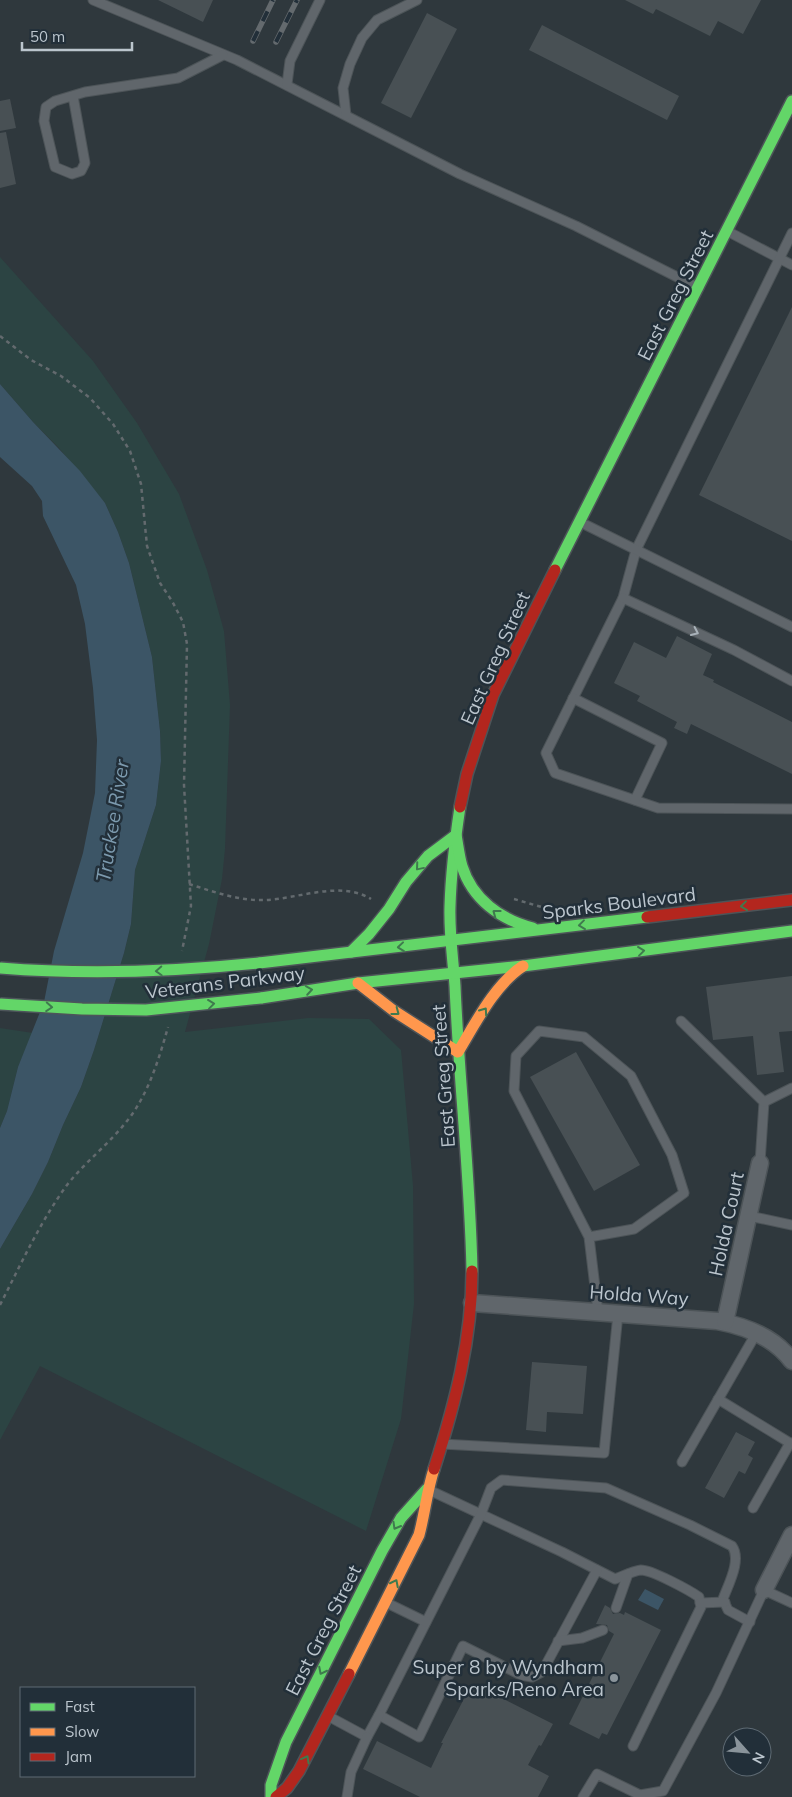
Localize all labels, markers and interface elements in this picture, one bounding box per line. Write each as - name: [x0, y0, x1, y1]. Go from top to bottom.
- scale bar: [22, 20, 132, 52]
- text: 50 m: [30, 27, 65, 46]
- street label: East Greg Street: [632, 225, 718, 364]
- street label: East Greg Street: [455, 587, 535, 728]
- one-way arrow: [690, 626, 699, 636]
- water label: Truckee River: [90, 757, 134, 884]
- one-way arrow: [417, 861, 425, 870]
- street label: Sparks Boulevard: [541, 882, 697, 924]
- one-way arrow: [739, 900, 747, 911]
- one-way arrow: [493, 910, 502, 918]
- one-way arrow: [578, 919, 586, 930]
- one-way arrow: [397, 941, 405, 952]
- one-way arrow: [638, 946, 646, 957]
- street label: Veterans Parkway: [144, 960, 306, 1004]
- one-way arrow: [154, 966, 162, 977]
- one-way arrow: [305, 986, 313, 996]
- one-way arrow: [207, 999, 215, 1010]
- one-way arrow: [45, 1001, 53, 1012]
- street label: East Greg Street: [426, 1003, 460, 1148]
- one-way arrow: [390, 1006, 400, 1015]
- one-way arrow: [478, 1007, 487, 1017]
- street label: Holda Court: [703, 1169, 749, 1278]
- street label: Holda Way: [589, 1280, 689, 1310]
- one-way arrow: [392, 1521, 402, 1530]
- street label: East Greg Street: [280, 1560, 366, 1699]
- one-way arrow: [388, 1579, 398, 1588]
- place label: Super 8 by Wyndham Sparks/Reno Area: [412, 1655, 604, 1701]
- one-way arrow: [318, 1666, 328, 1675]
- marker: Super 8 by Wyndham Sparks/Reno Area: [608, 1672, 620, 1684]
- legend: [20, 1687, 195, 1777]
- text: Fast: [65, 1697, 95, 1716]
- text: Slow: [65, 1722, 99, 1741]
- north arrow: [722, 1727, 772, 1777]
- text: Jam: [65, 1747, 92, 1766]
- text: N: [748, 1749, 769, 1767]
- one-way arrow: [300, 1755, 310, 1764]

